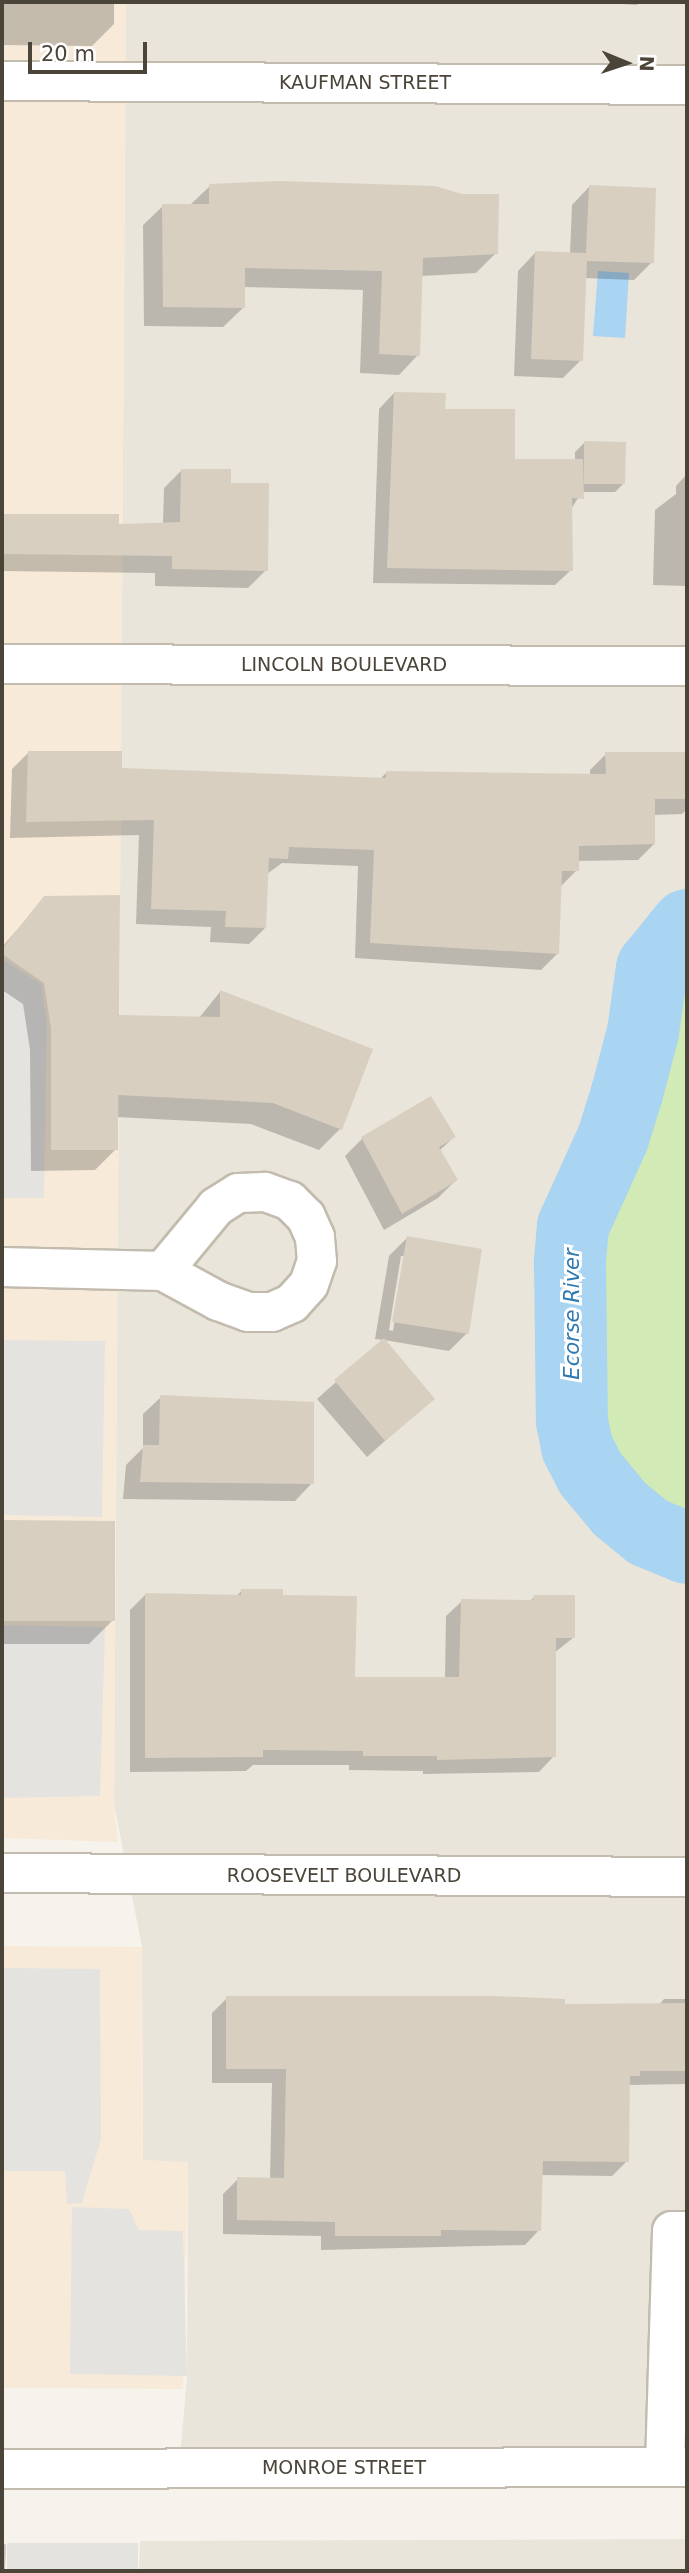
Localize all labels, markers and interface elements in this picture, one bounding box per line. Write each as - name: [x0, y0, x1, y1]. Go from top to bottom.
- scale bar: [32, 28, 150, 72]
- north arrow: [591, 28, 661, 98]
- text: 20 m: [41, 42, 95, 66]
- text: N: [636, 55, 658, 72]
- street label: KAUFMAN STREET: [279, 72, 451, 94]
- street label: LINCOLN BOULEVARD: [241, 654, 447, 676]
- water label: Ecorse River: [559, 1248, 585, 1380]
- street label: ROOSEVELT BOULEVARD: [227, 1865, 461, 1887]
- street label: MONROE STREET: [262, 2457, 426, 2479]

